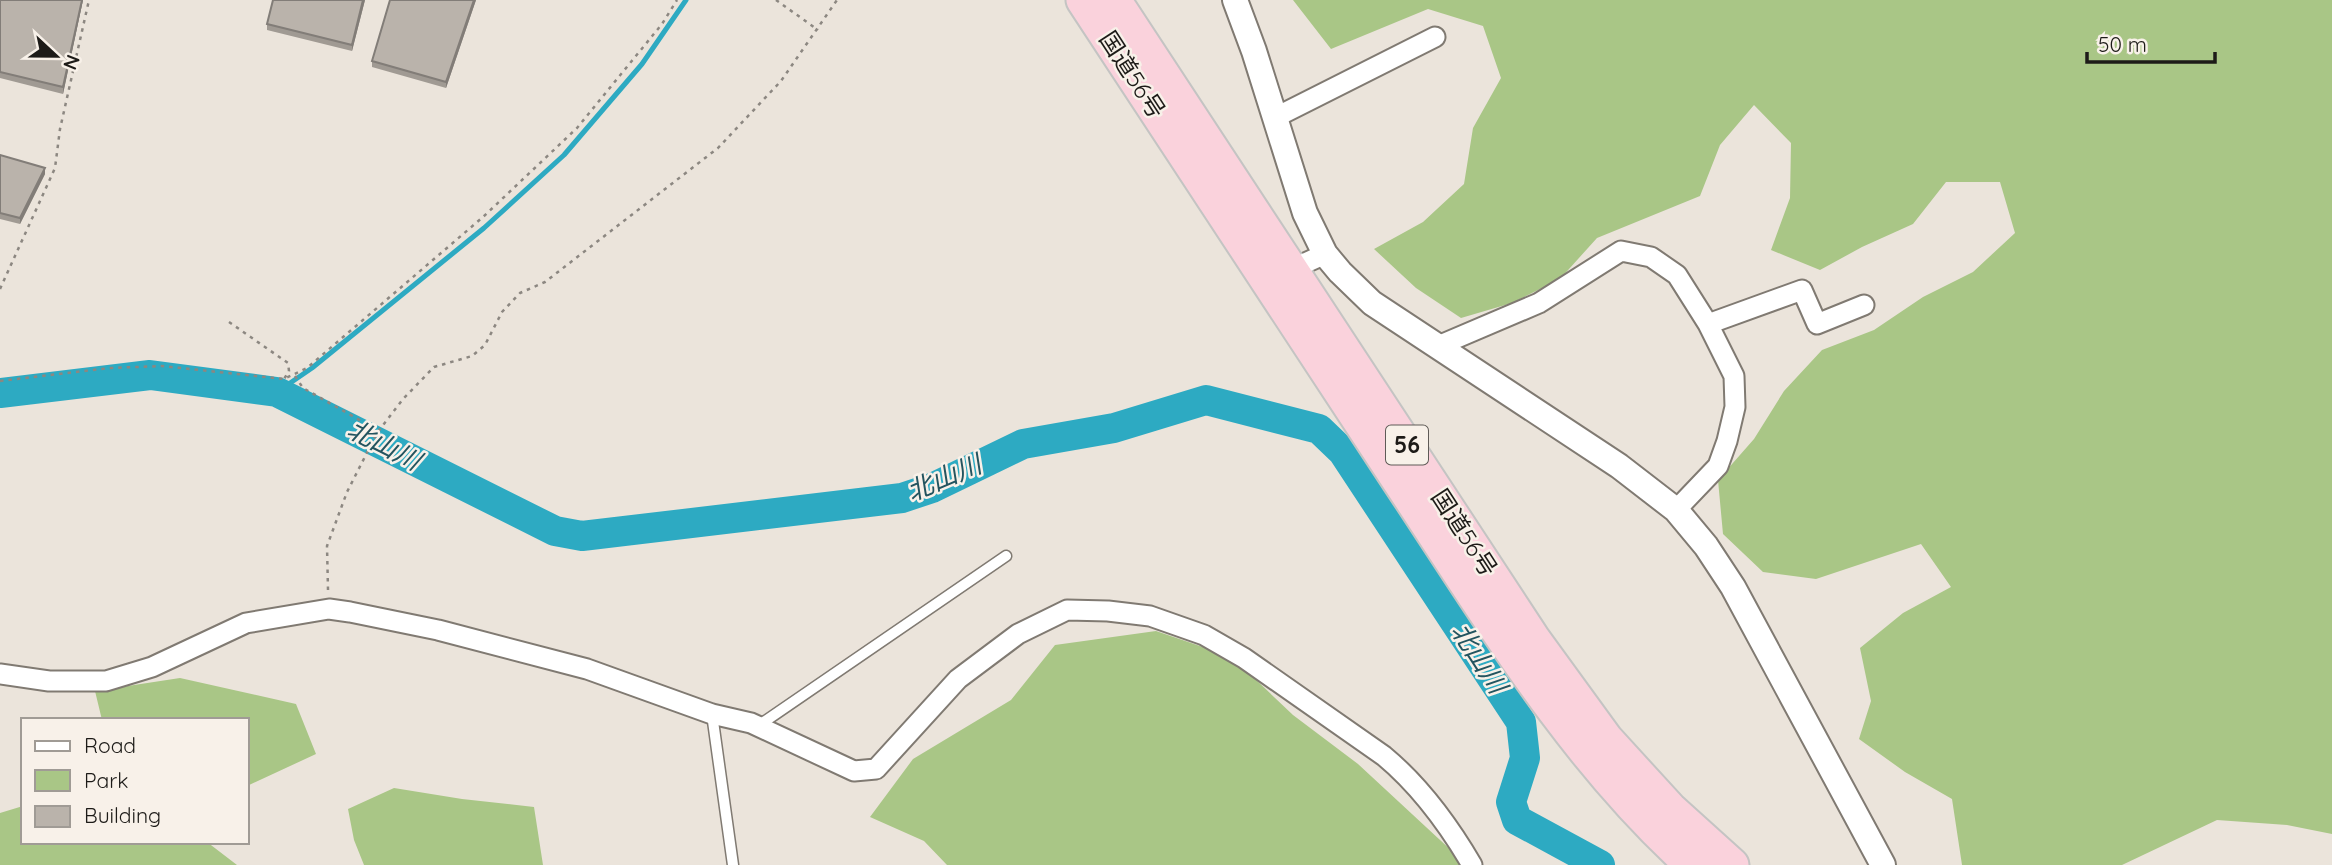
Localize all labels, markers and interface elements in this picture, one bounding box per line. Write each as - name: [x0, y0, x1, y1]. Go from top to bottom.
- north arrow: [21, 21, 91, 91]
- scale bar: [2087, 21, 2215, 65]
- street label: 国道56号: [1094, 25, 1172, 124]
- text: 50 m: [2098, 31, 2147, 57]
- text: N: [58, 51, 86, 73]
- water label: 北山川: [342, 412, 429, 478]
- road number: 56: [1386, 426, 1428, 464]
- water label: 北山川: [901, 446, 989, 508]
- street label: 国道56号: [1426, 483, 1504, 582]
- water label: 北山川: [1444, 616, 1516, 702]
- legend: [21, 718, 248, 844]
- text: Road: [84, 732, 136, 758]
- text: Park: [84, 767, 128, 793]
- text: Building: [84, 802, 161, 828]

